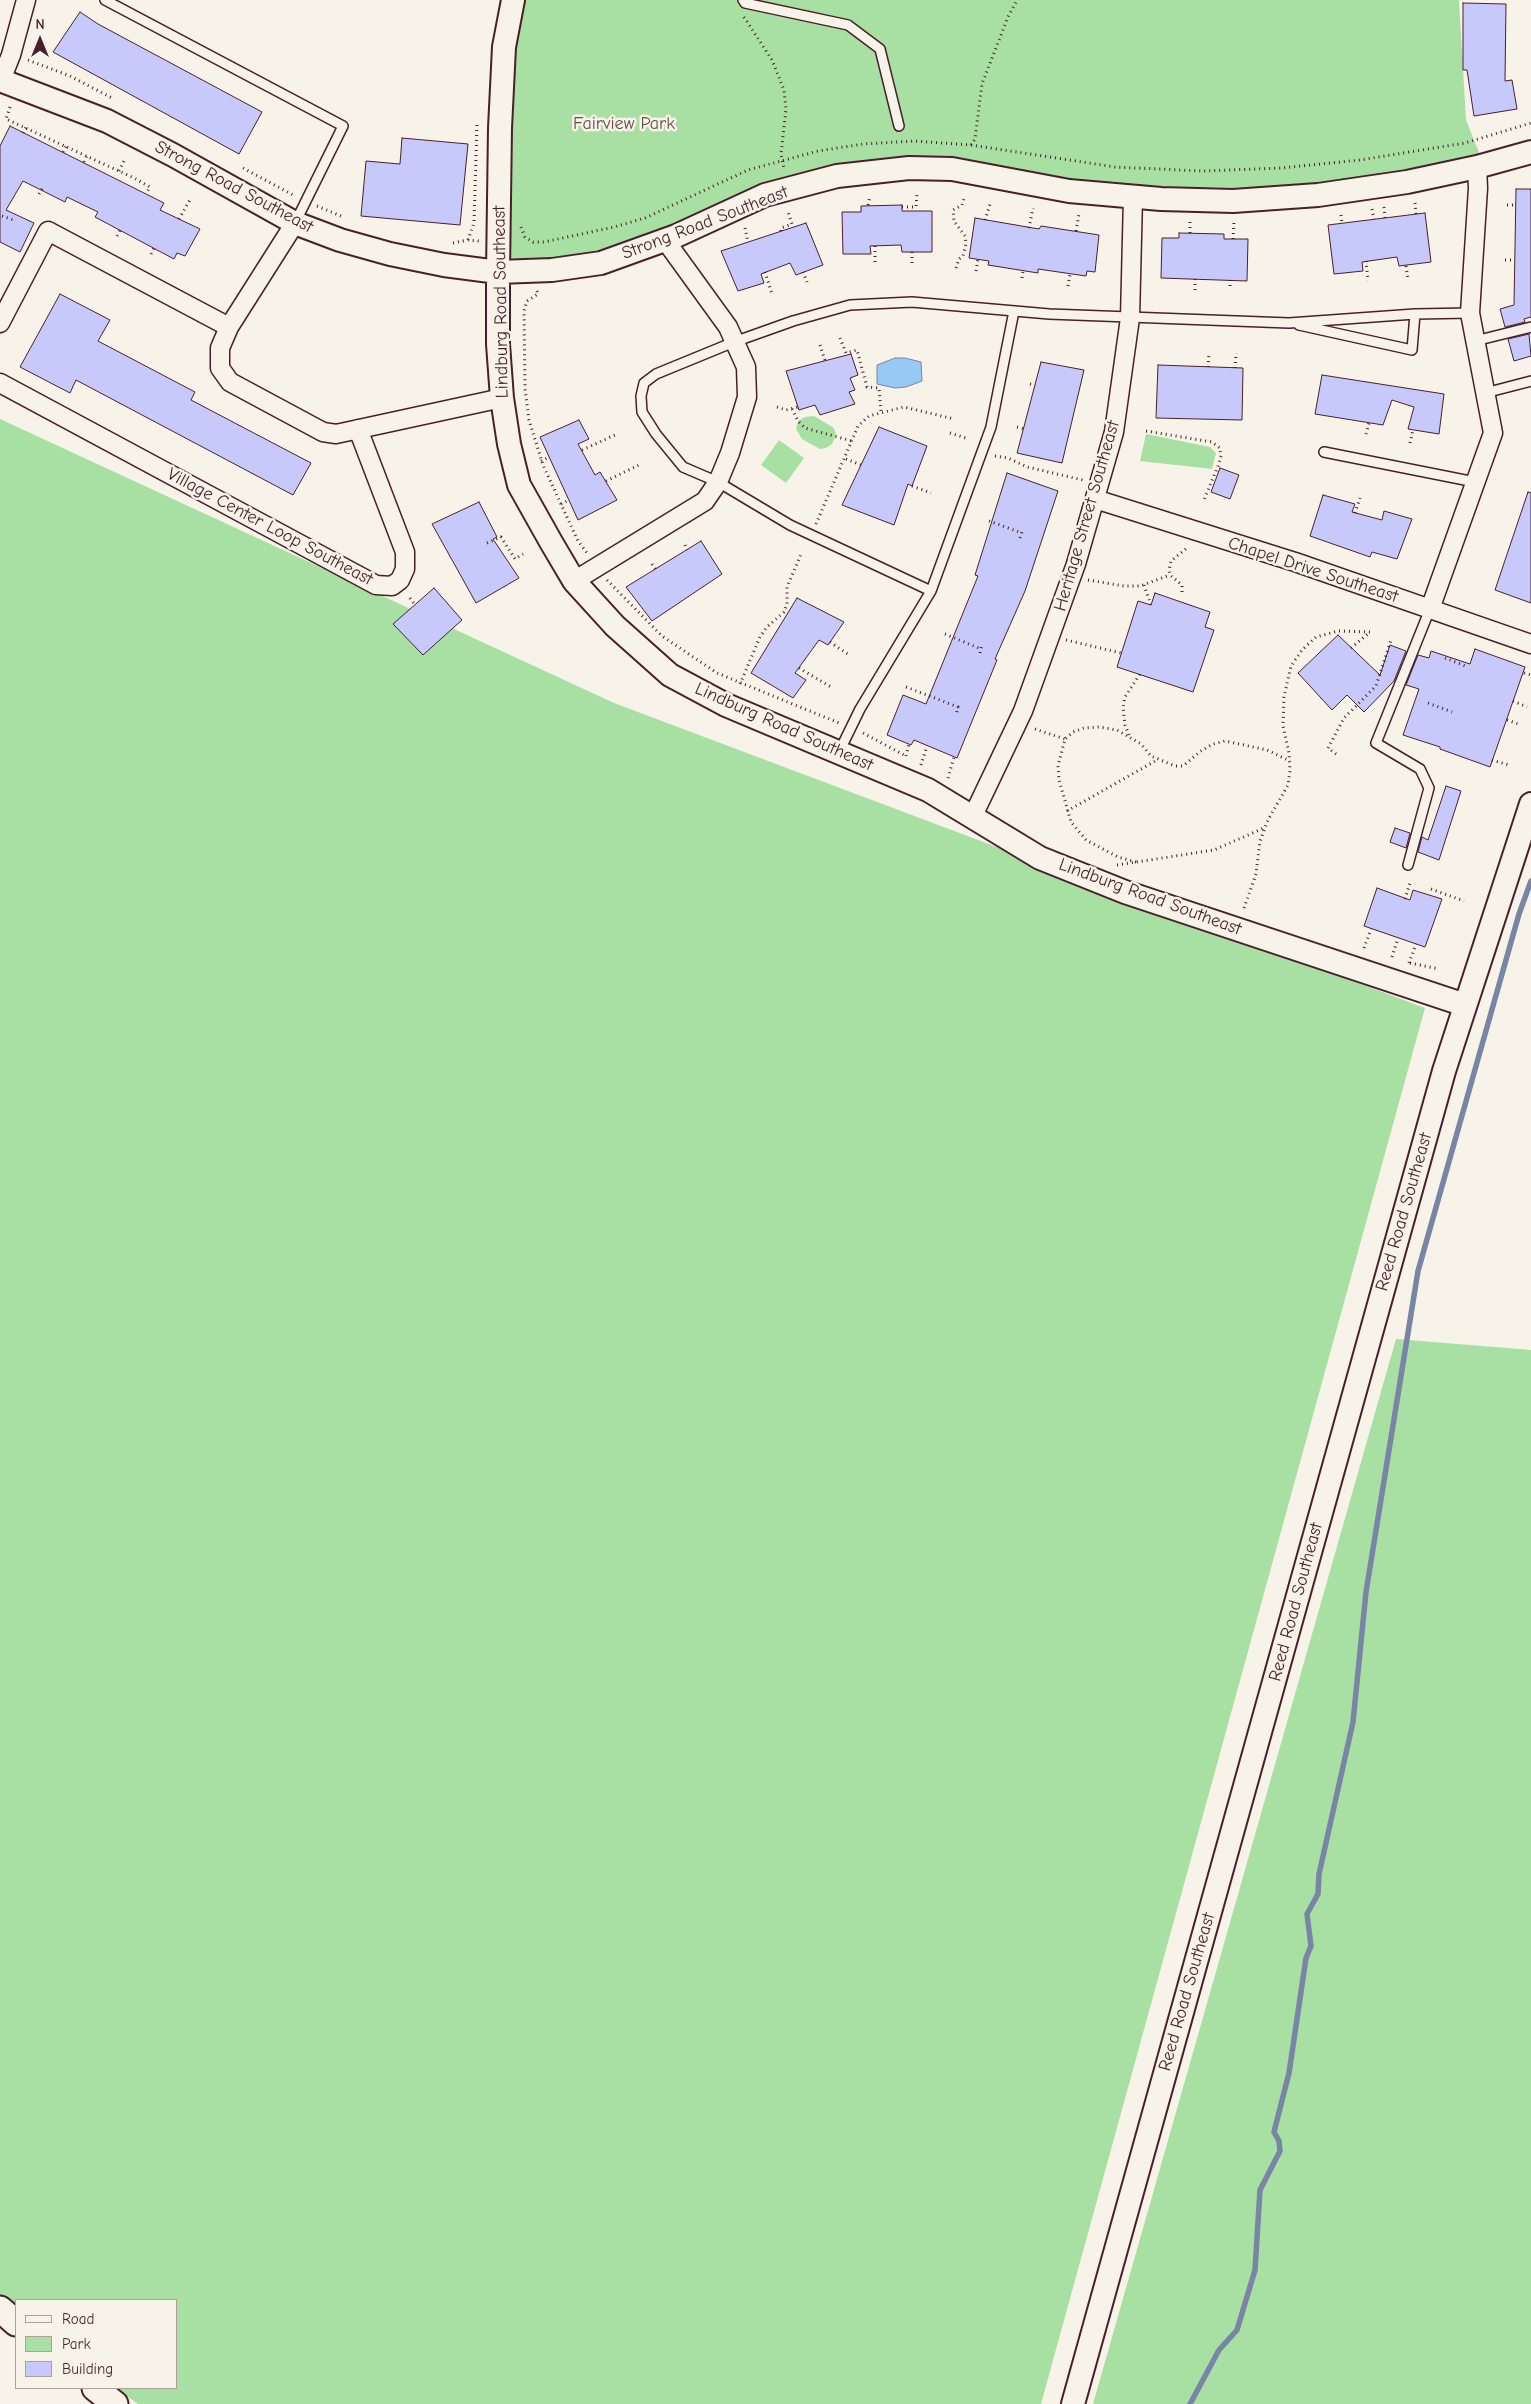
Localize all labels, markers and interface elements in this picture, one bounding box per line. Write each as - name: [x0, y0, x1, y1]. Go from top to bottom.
- north arrow: [15, 15, 65, 65]
- text: N: [35, 16, 45, 33]
- park label: Fairview Park: [573, 113, 675, 135]
- street label: Strong Road Southeast: [151, 136, 317, 238]
- street label: Strong Road Southeast: [619, 181, 791, 265]
- street label: Lindburg Road Southeast: [489, 205, 513, 399]
- street label: Heritage Street Southeast: [1049, 418, 1125, 614]
- street label: Village Center Loop Southeast: [163, 463, 377, 591]
- street label: Chapel Drive Southeast: [1225, 532, 1401, 608]
- street label: Lindburg Road Southeast: [692, 678, 876, 776]
- street label: Lindburg Road Southeast: [1056, 854, 1244, 940]
- street label: Reed Road Southeast: [1371, 1131, 1437, 1293]
- street label: Reed Road Southeast: [1264, 1520, 1328, 1684]
- street label: Reed Road Southeast: [1154, 1911, 1220, 2073]
- legend: [15, 2299, 178, 2389]
- text: Road: [62, 2310, 94, 2328]
- text: Park: [62, 2335, 91, 2353]
- text: Building: [62, 2360, 113, 2378]

